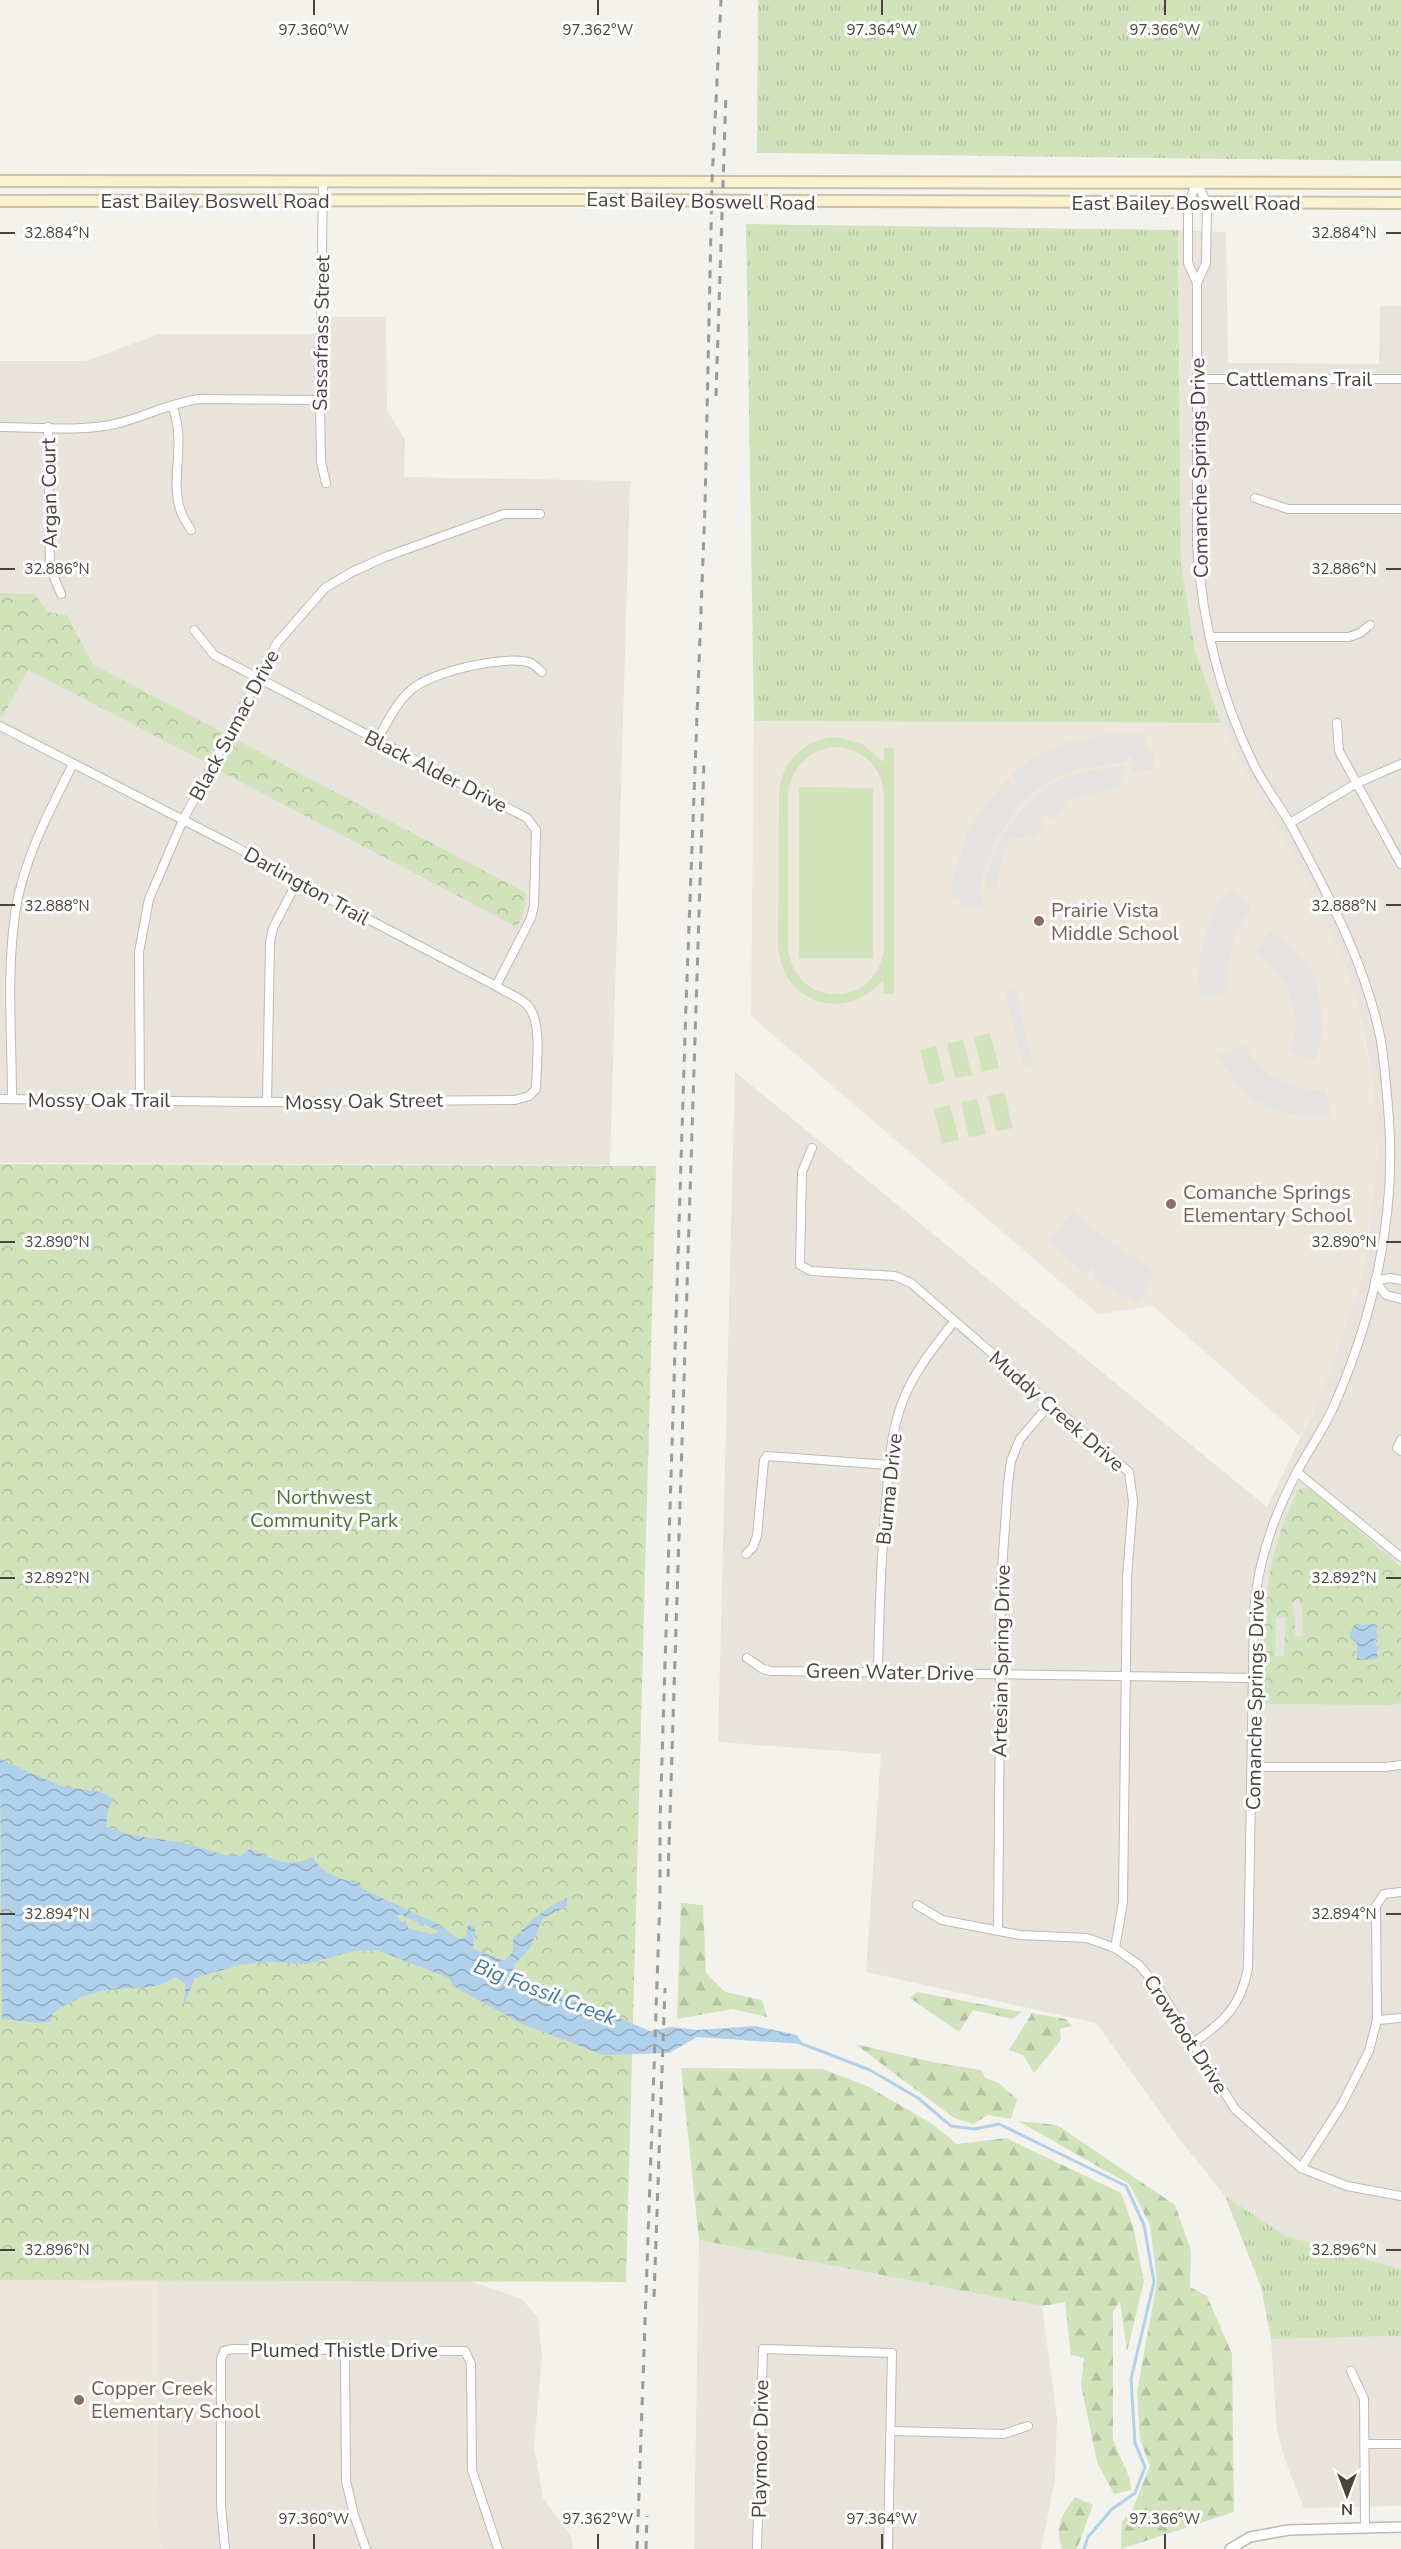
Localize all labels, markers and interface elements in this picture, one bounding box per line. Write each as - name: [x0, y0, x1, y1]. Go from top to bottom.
- text: 97.360°W: [279, 20, 350, 40]
- text: 97.362°W: [563, 20, 634, 40]
- text: 97.364°W: [847, 20, 918, 40]
- text: 97.366°W: [1130, 20, 1201, 40]
- street label: East Bailey Boswell Road: [586, 186, 816, 217]
- street label: East Bailey Boswell Road: [100, 188, 330, 215]
- street label: East Bailey Boswell Road: [1071, 190, 1301, 217]
- text: 32.884°N: [24, 223, 90, 243]
- text: 32.884°N: [1311, 223, 1377, 243]
- street label: Sassafrass Street: [307, 254, 336, 411]
- street label: Comanche Springs Drive: [1184, 358, 1215, 578]
- street label: Cattlemans Trail: [1226, 366, 1372, 393]
- street label: Argan Court: [35, 437, 64, 548]
- text: 32.886°N: [24, 559, 90, 579]
- text: 32.886°N: [1311, 559, 1377, 579]
- street label: Black Sumac Drive: [183, 645, 286, 806]
- street label: Black Alder Drive: [360, 724, 512, 819]
- street label: Darlington Trail: [239, 841, 374, 932]
- text: 32.888°N: [24, 896, 90, 916]
- text: 32.888°N: [1311, 896, 1377, 916]
- place label: Prairie Vista Middle School: [1051, 897, 1179, 947]
- marker: Prairie Vista Middle School: [1032, 914, 1046, 928]
- street label: Mossy Oak Trail: [28, 1087, 170, 1114]
- street label: Mossy Oak Street: [285, 1087, 444, 1116]
- place label: Comanche Springs Elementary School: [1183, 1179, 1352, 1229]
- marker: Comanche Springs Elementary School: [1164, 1197, 1178, 1211]
- text: 32.890°N: [24, 1232, 90, 1252]
- text: 32.890°N: [1311, 1232, 1377, 1252]
- street label: Muddy Creek Drive: [983, 1345, 1130, 1478]
- street label: Burma Drive: [870, 1432, 909, 1546]
- park label: Northwest Community Park: [250, 1484, 399, 1534]
- street label: Artesian Spring Drive: [986, 1564, 1017, 1758]
- text: 32.892°N: [24, 1568, 90, 1588]
- text: 32.892°N: [1311, 1568, 1377, 1588]
- street label: Comanche Springs Drive: [1240, 1590, 1271, 1810]
- street label: Green Water Drive: [806, 1658, 974, 1687]
- text: 32.894°N: [24, 1904, 90, 1924]
- text: 32.894°N: [1311, 1904, 1377, 1924]
- water label: Big Fossil Creek: [470, 1952, 621, 2032]
- street label: Crowfoot Drive: [1137, 1970, 1234, 2099]
- text: 32.896°N: [24, 2240, 90, 2260]
- text: 32.896°N: [1311, 2240, 1377, 2260]
- street label: Plumed Thistle Drive: [250, 2337, 438, 2364]
- place label: Copper Creek Elementary School: [91, 2375, 260, 2425]
- street label: Playmoor Drive: [746, 2380, 775, 2518]
- marker: Copper Creek Elementary School: [72, 2393, 86, 2407]
- north arrow: [1317, 2465, 1377, 2525]
- text: N: [1341, 2498, 1353, 2520]
- text: 97.360°W: [279, 2509, 350, 2529]
- text: 97.362°W: [563, 2509, 634, 2529]
- text: 97.364°W: [847, 2509, 918, 2529]
- text: 97.366°W: [1130, 2509, 1201, 2529]

